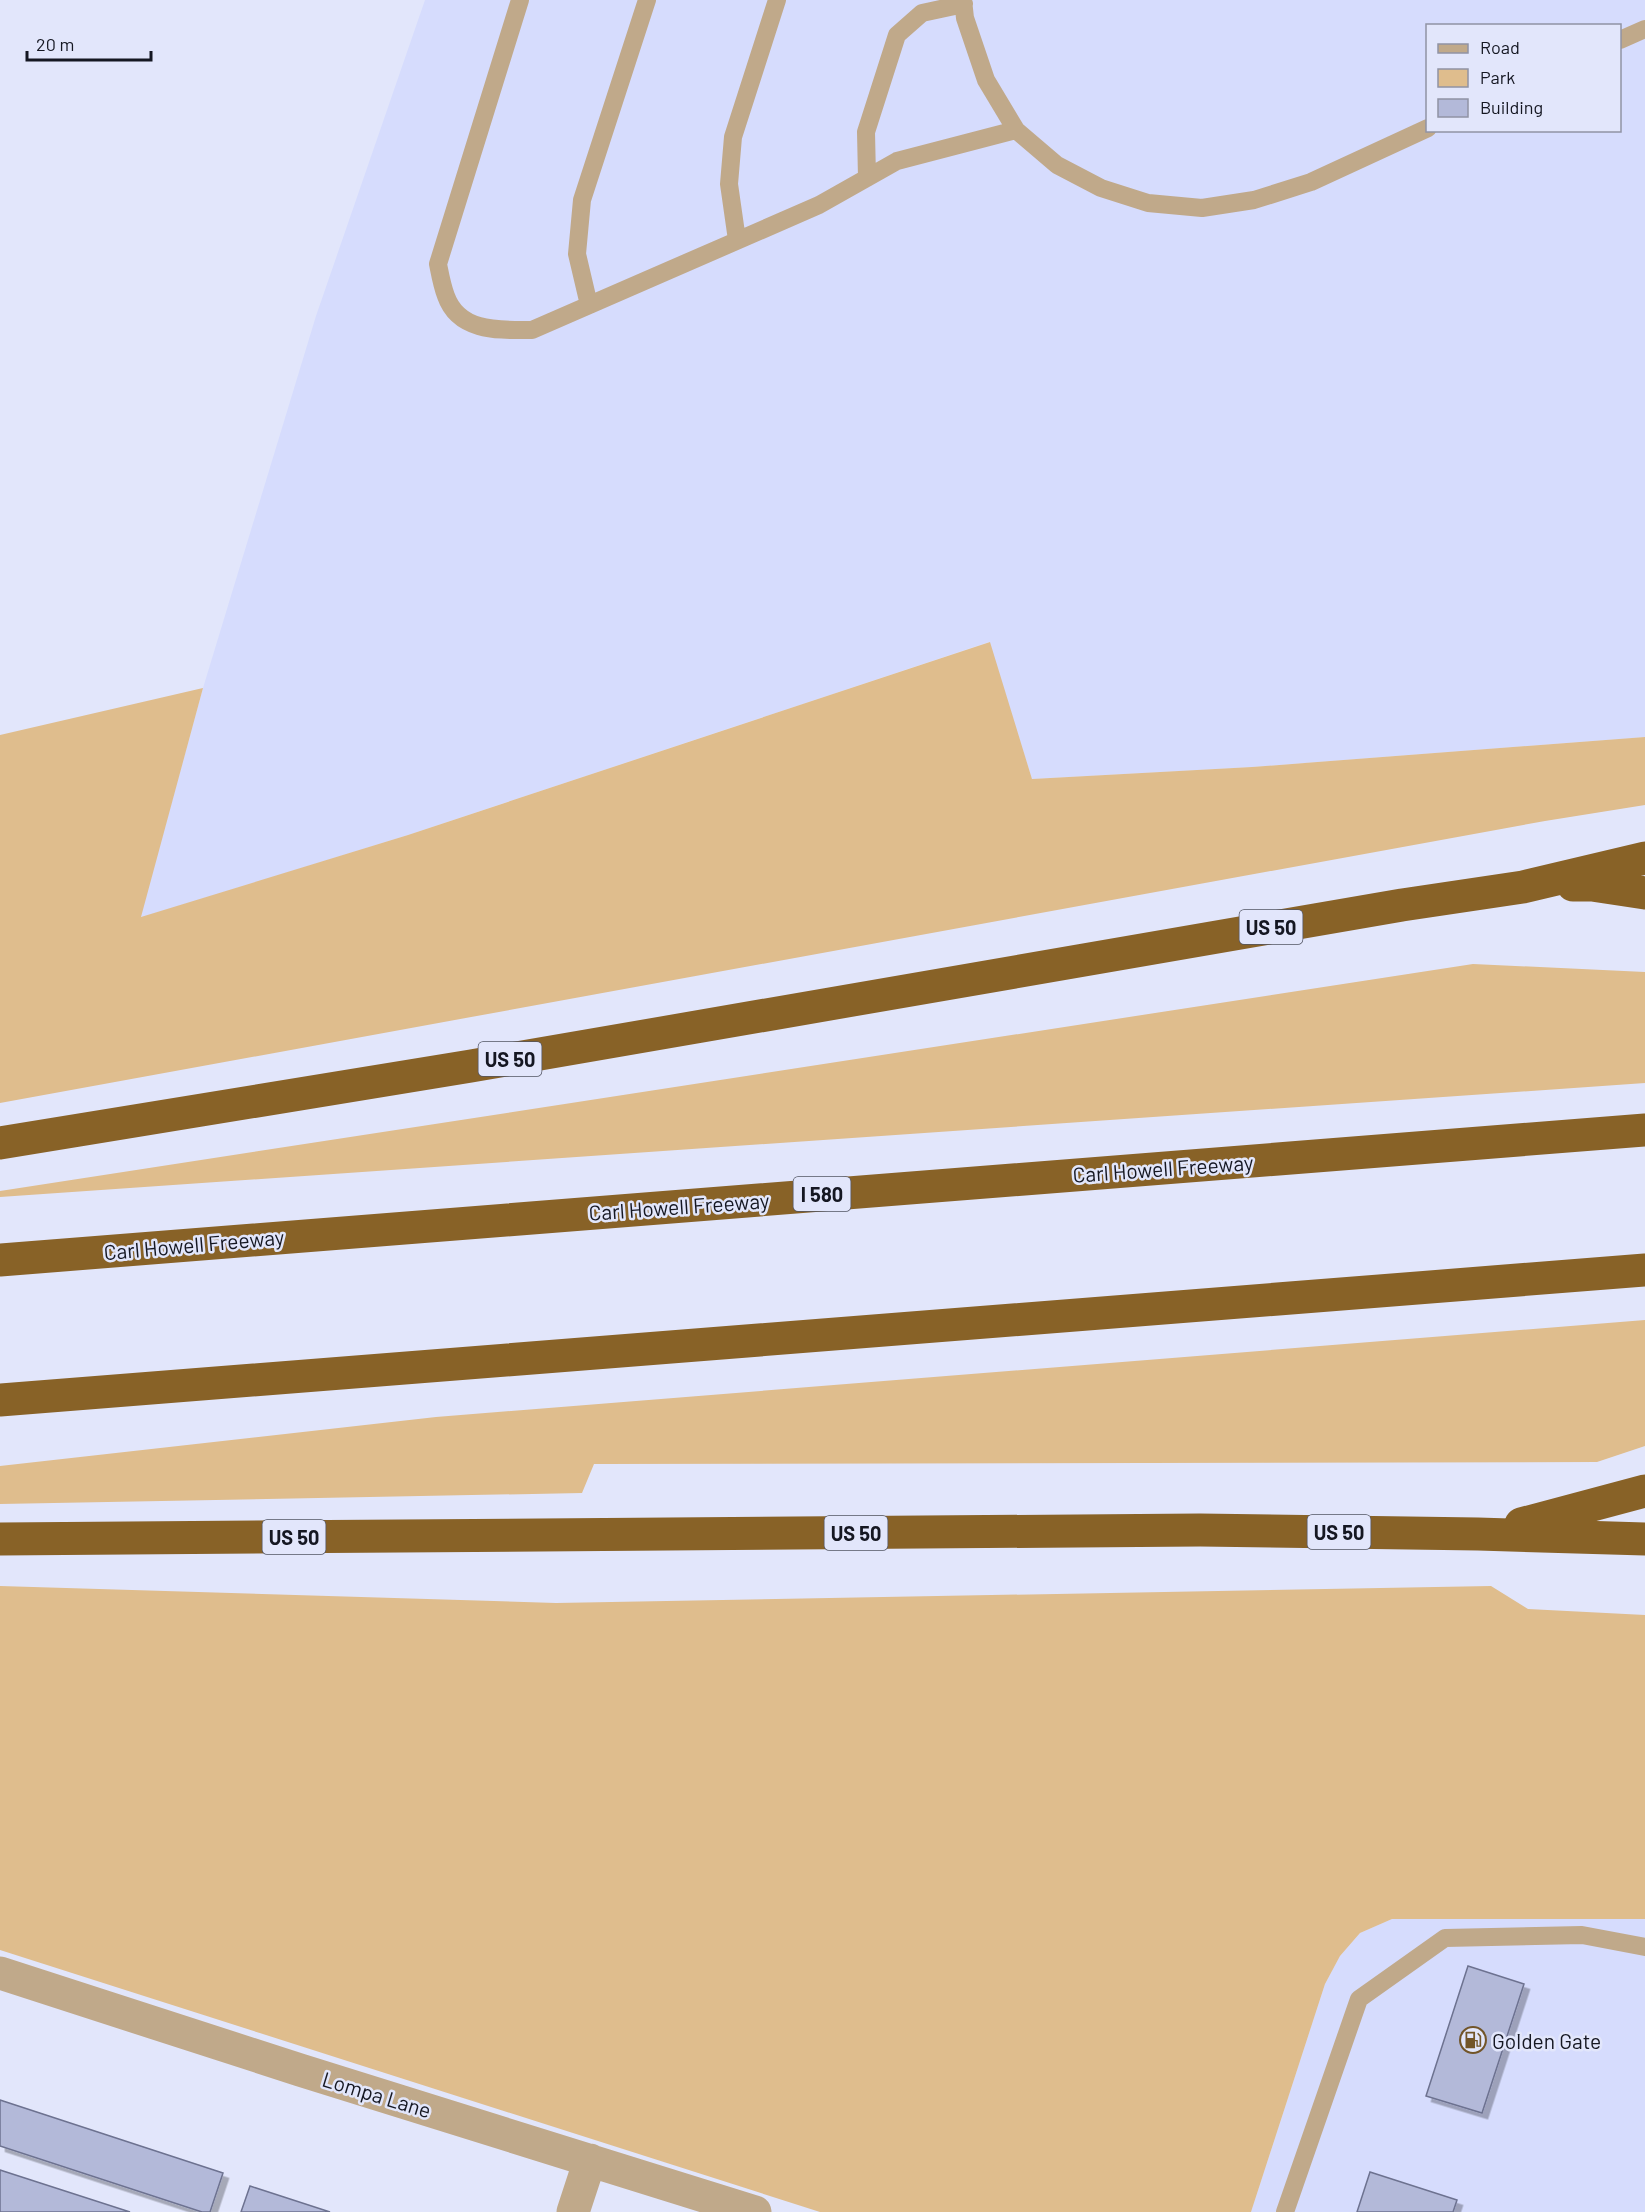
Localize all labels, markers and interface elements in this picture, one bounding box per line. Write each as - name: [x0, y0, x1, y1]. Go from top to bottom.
- scale bar: [27, 24, 152, 62]
- legend: [1426, 24, 1621, 132]
- text: 20 m: [36, 33, 74, 55]
- text: Road: [1480, 36, 1520, 58]
- text: Park: [1480, 66, 1515, 88]
- text: Building: [1480, 96, 1543, 118]
- road number: US 50: [1240, 910, 1302, 944]
- road number: US 50: [478, 1042, 542, 1076]
- street label: Carl Howell Freeway: [1072, 1149, 1255, 1187]
- road number: I 580: [794, 1177, 850, 1211]
- street label: Carl Howell Freeway: [588, 1187, 771, 1225]
- street label: Carl Howell Freeway: [103, 1224, 286, 1264]
- road number: US 50: [1308, 1515, 1370, 1549]
- road number: US 50: [824, 1516, 888, 1550]
- road number: US 50: [262, 1520, 326, 1554]
- fuel station icon: Golden Gate: [1458, 2025, 1488, 2055]
- place label: Golden Gate: [1492, 2028, 1601, 2053]
- street label: Lompa Lane: [320, 2066, 434, 2122]

